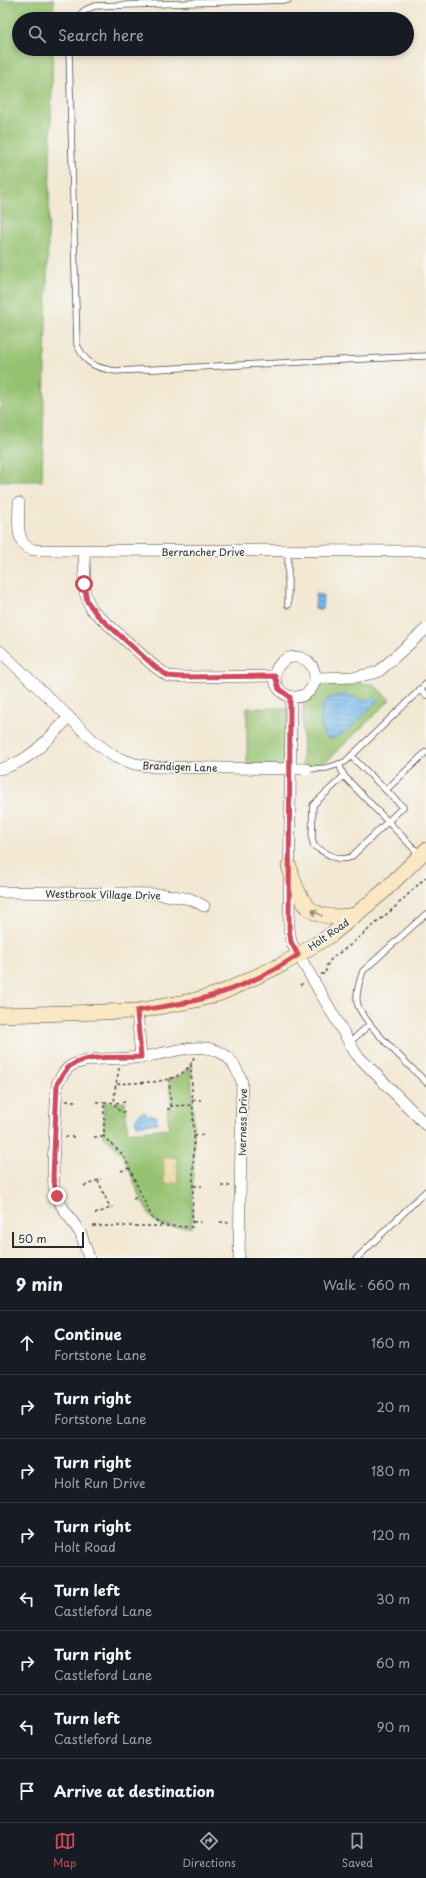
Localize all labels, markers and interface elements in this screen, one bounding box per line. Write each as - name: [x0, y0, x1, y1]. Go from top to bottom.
- search box: [12, 12, 414, 56]
- icon: search: [26, 23, 48, 45]
- text: Search here: [58, 23, 144, 46]
- street label: Berrancher Drive: [161, 544, 245, 559]
- route start: [75, 575, 93, 593]
- street label: Brandigen Lane: [142, 757, 218, 775]
- street label: Westbrook Village Drive: [45, 885, 161, 903]
- one-way arrow: [311, 908, 323, 916]
- street label: Holt Road: [304, 914, 352, 954]
- street label: Iverness Drive: [234, 1088, 250, 1156]
- route end: [48, 1187, 66, 1205]
- scale bar: [12, 1230, 84, 1249]
- text: 50 m: [18, 1230, 47, 1247]
- text: 9 min: [16, 1271, 63, 1297]
- text: Walk · 660 m: [323, 1275, 410, 1294]
- text: Continue: [54, 1322, 122, 1345]
- icon: ahead: [16, 1332, 38, 1354]
- text: 160 m: [371, 1333, 410, 1352]
- text: Fortstone Lane: [54, 1345, 147, 1364]
- text: Turn right: [54, 1386, 131, 1409]
- icon: right: [16, 1396, 38, 1418]
- text: 20 m: [376, 1397, 410, 1416]
- text: Fortstone Lane: [54, 1409, 147, 1428]
- text: Turn right: [54, 1450, 131, 1473]
- icon: right: [16, 1460, 38, 1482]
- text: 180 m: [371, 1461, 410, 1480]
- text: Holt Run Drive: [54, 1473, 145, 1492]
- text: Turn right: [54, 1514, 131, 1537]
- icon: right: [16, 1524, 38, 1546]
- text: 120 m: [371, 1525, 410, 1544]
- text: Holt Road: [54, 1537, 116, 1556]
- text: Turn left: [54, 1578, 120, 1601]
- icon: left: [16, 1588, 38, 1610]
- text: 30 m: [376, 1589, 410, 1608]
- text: Castleford Lane: [54, 1601, 152, 1620]
- text: Turn right: [54, 1642, 131, 1665]
- icon: right: [16, 1652, 38, 1674]
- text: 60 m: [376, 1653, 410, 1672]
- text: Castleford Lane: [54, 1665, 152, 1684]
- text: Turn left: [54, 1706, 120, 1729]
- icon: left: [16, 1716, 38, 1738]
- text: 90 m: [377, 1717, 410, 1736]
- text: Castleford Lane: [54, 1729, 152, 1748]
- text: Arrive at destination: [54, 1779, 215, 1802]
- icon: arrive: [16, 1780, 38, 1802]
- tab: Map: [53, 1830, 76, 1871]
- tab: Directions: [182, 1830, 236, 1871]
- tab: Saved: [342, 1830, 373, 1871]

